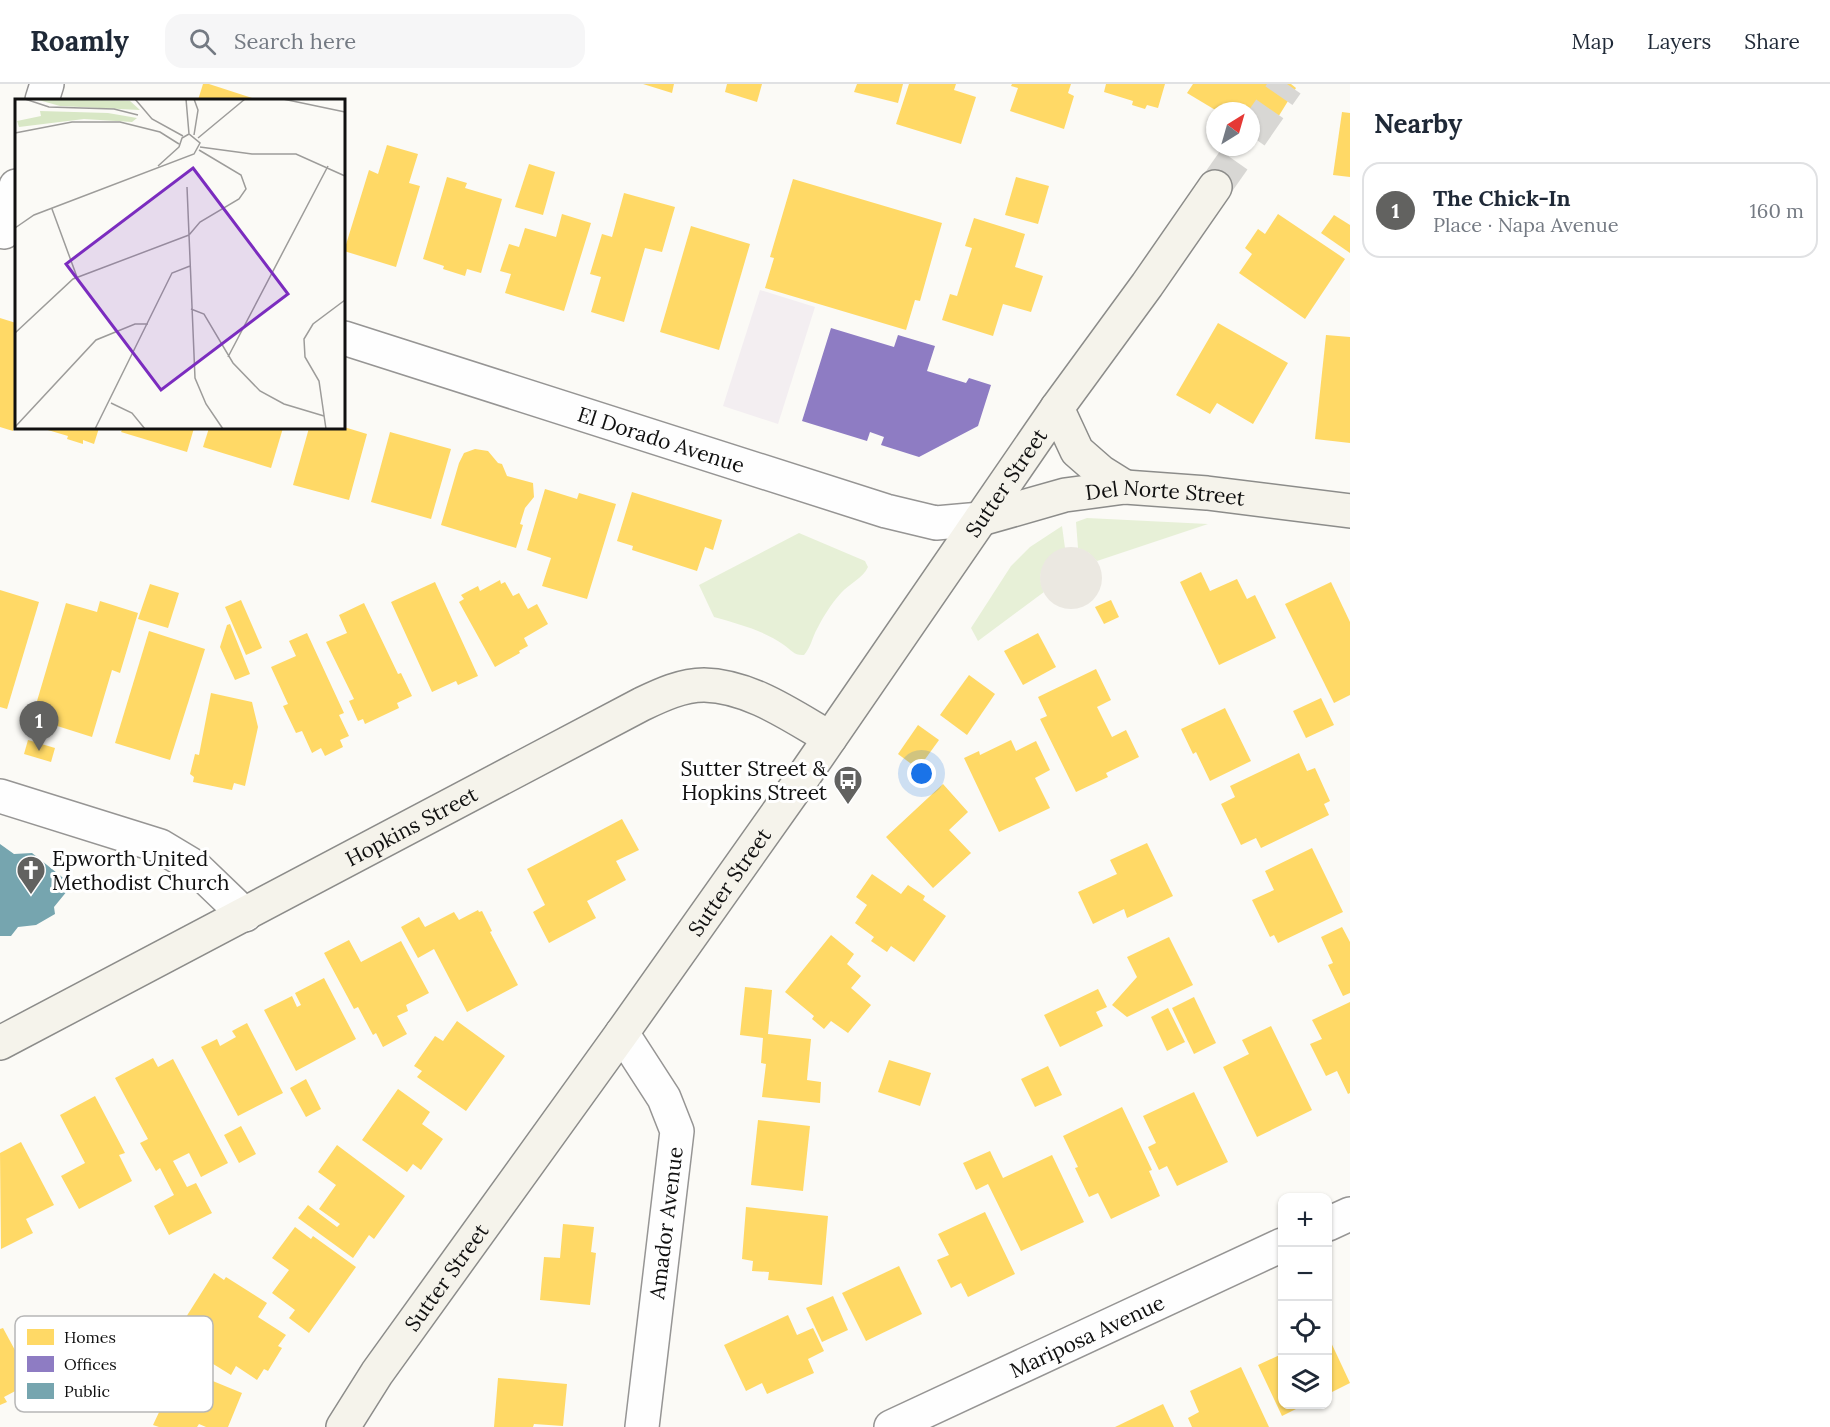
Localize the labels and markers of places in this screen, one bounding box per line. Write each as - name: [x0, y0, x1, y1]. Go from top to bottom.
- pin: 1: [20, 702, 58, 751]
- place label: Sutter Street & Hopkins Street: [681, 755, 828, 806]
- bus stop icon: Sutter Street & Hopkins Street: [832, 764, 864, 806]
- place label: Epworth United Methodist Church: [52, 845, 230, 896]
- church icon: Epworth United Methodist Church: [15, 854, 47, 896]

